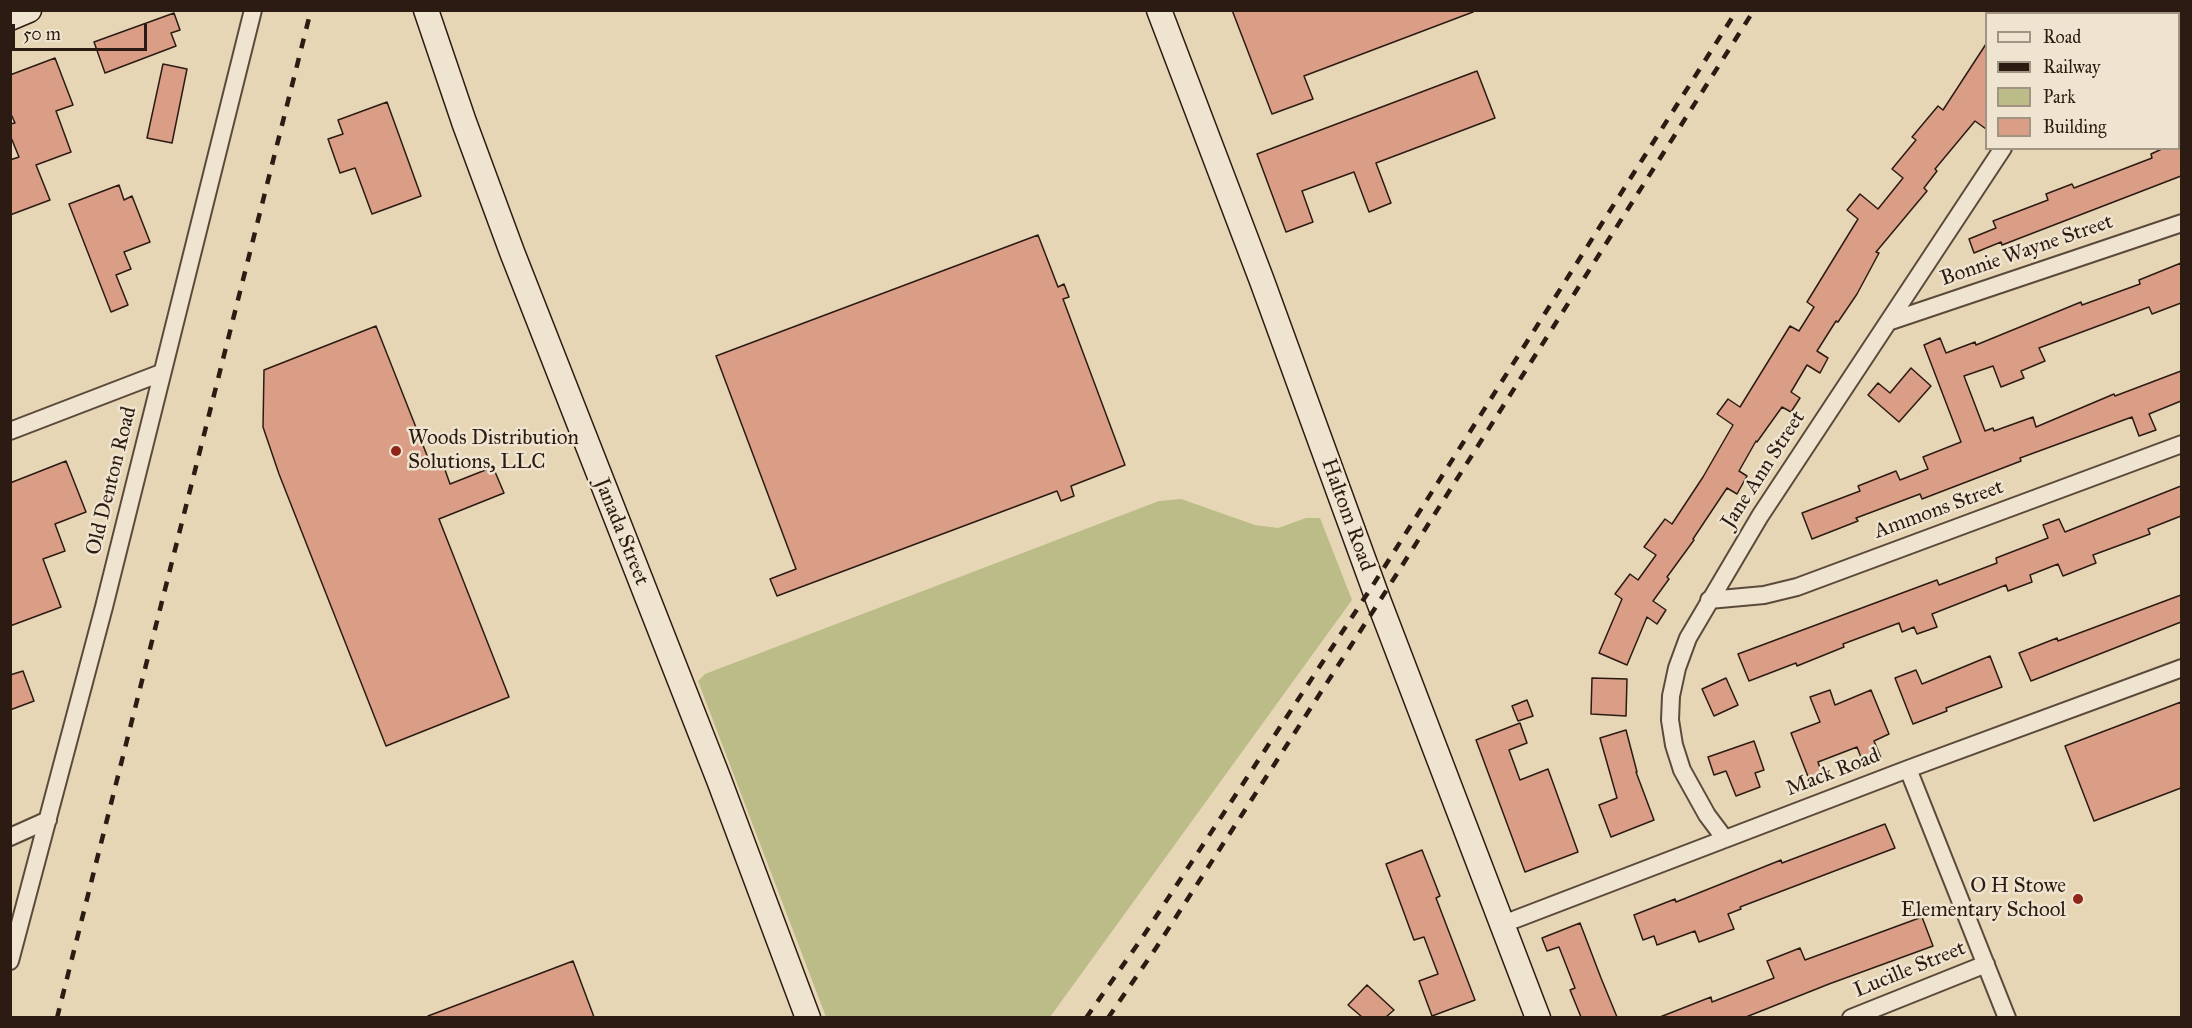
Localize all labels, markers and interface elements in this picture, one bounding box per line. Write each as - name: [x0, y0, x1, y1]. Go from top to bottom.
- scale bar: [15, 12, 150, 50]
- legend: [1985, 12, 2180, 150]
- text: 50 m: [23, 23, 61, 45]
- text: Road: [2043, 26, 2081, 48]
- text: Railway: [2043, 56, 2100, 78]
- text: Park: [2043, 86, 2076, 108]
- text: Building: [2043, 116, 2106, 138]
- street label: Bonnie Wayne Street: [1938, 210, 2116, 292]
- street label: Old Denton Road: [81, 404, 143, 558]
- street label: Jane Ann Street: [1717, 407, 1811, 533]
- place label: Woods Distribution Solutions, LLC: [408, 426, 579, 476]
- marker: Woods Distribution Solutions, LLC: [389, 444, 403, 458]
- street label: Haltom Road: [1315, 455, 1379, 575]
- street label: Janada Street: [588, 475, 654, 589]
- street label: Ammons Street: [1871, 475, 2007, 545]
- street label: Mack Road: [1783, 744, 1883, 802]
- place label: O H Stowe Elementary School: [1901, 874, 2066, 924]
- marker: O H Stowe Elementary School: [2071, 892, 2085, 906]
- street label: Lucille Street: [1851, 936, 1969, 1004]

